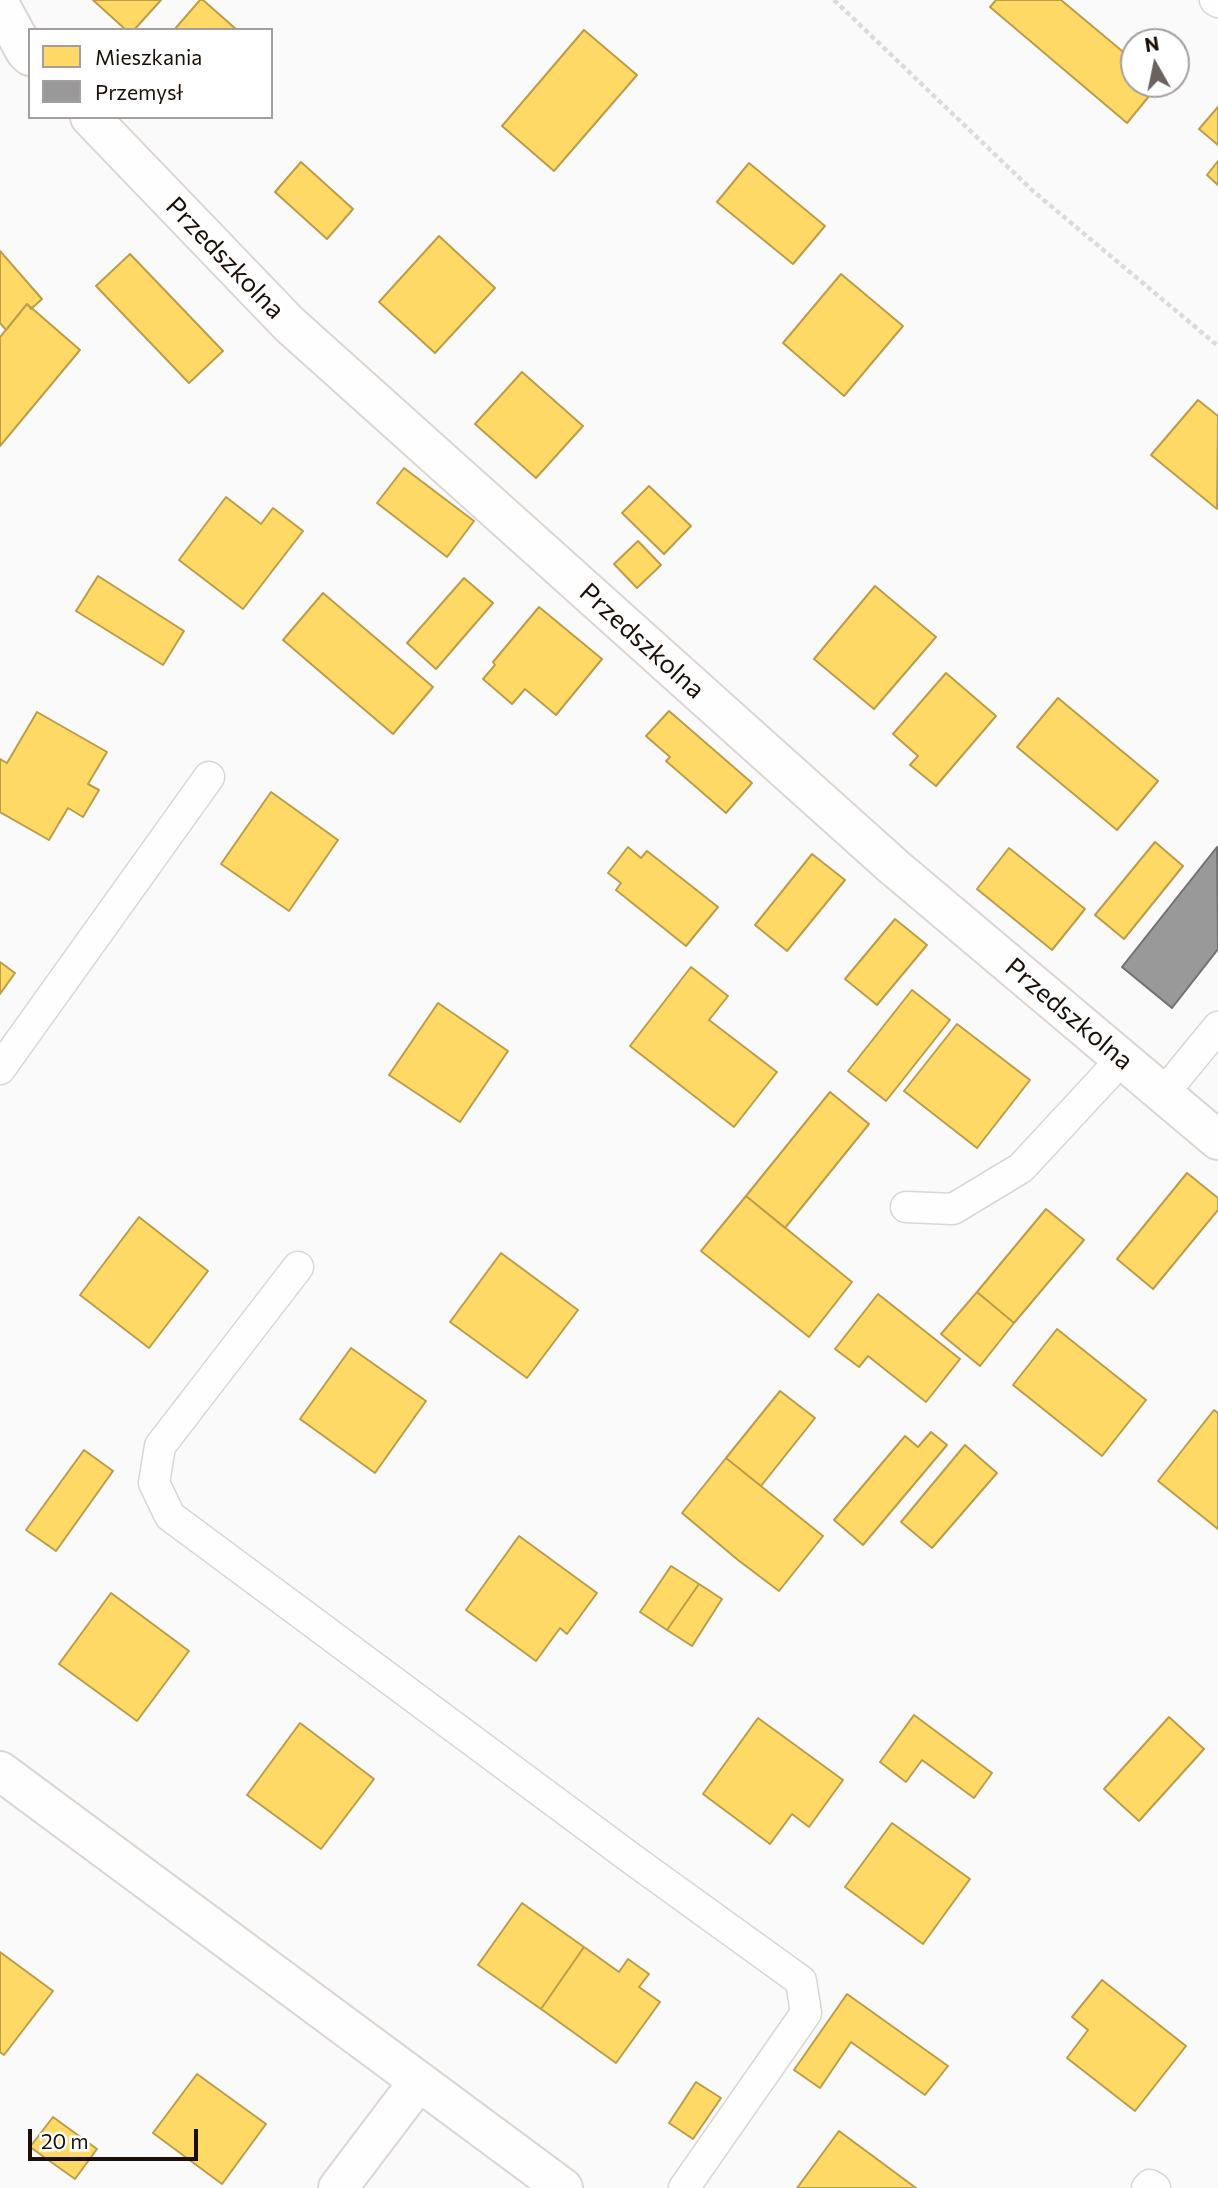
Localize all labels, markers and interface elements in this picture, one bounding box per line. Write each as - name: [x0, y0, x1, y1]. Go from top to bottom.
- legend: [28, 28, 273, 119]
- north arrow: [1120, 28, 1190, 98]
- text: N: [1143, 31, 1161, 56]
- text: Mieszkania: [95, 44, 202, 69]
- text: Przemysł: [95, 79, 183, 104]
- street label: Przedszkolna: [159, 191, 291, 325]
- street label: Przedszkolna: [573, 577, 711, 705]
- street label: Przedszkolna: [999, 952, 1139, 1076]
- scale bar: [32, 2114, 201, 2158]
- text: 20 m: [41, 2128, 89, 2153]

